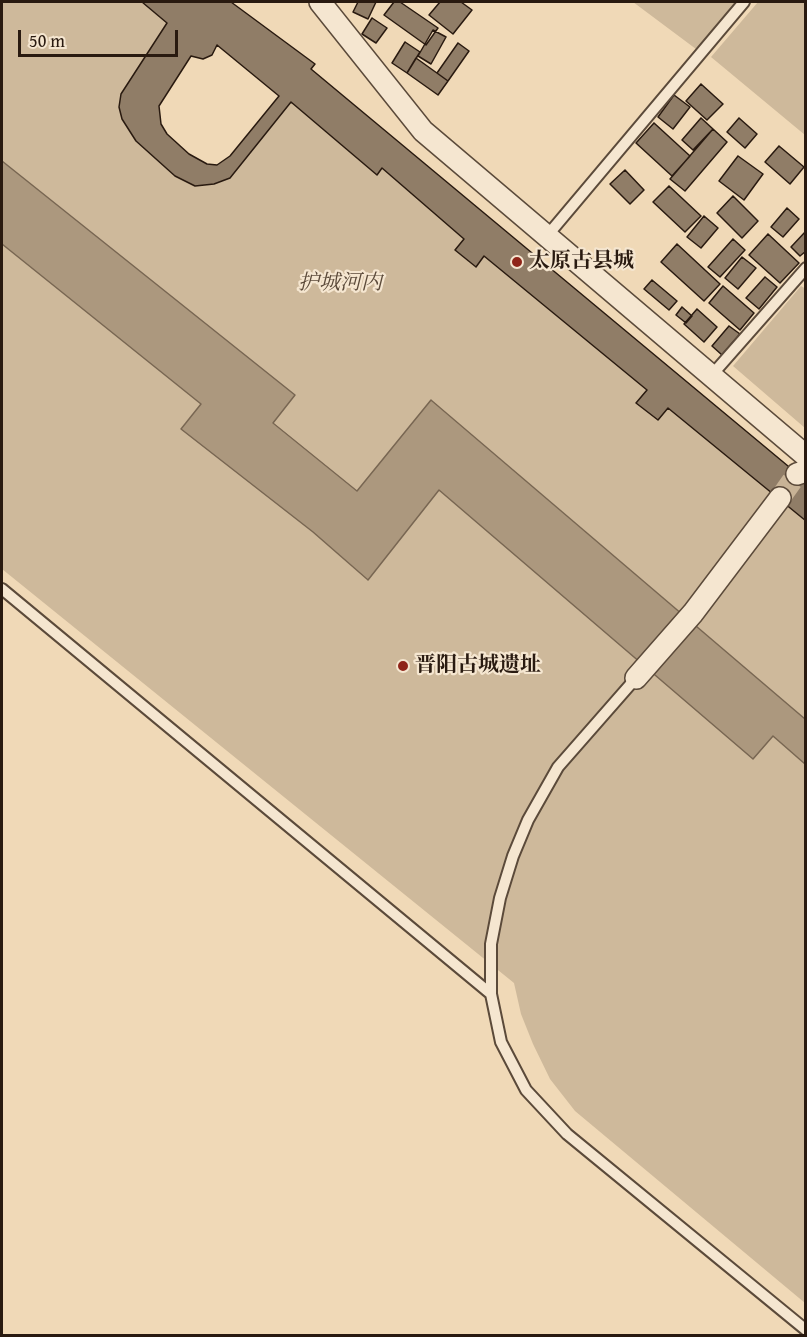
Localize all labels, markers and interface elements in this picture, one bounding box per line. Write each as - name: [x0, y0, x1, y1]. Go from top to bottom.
- scale bar: [21, 18, 182, 56]
- text: 50 m: [29, 27, 65, 54]
- place label: 太原古县城: [529, 249, 634, 275]
- marker: 太原古县城: [510, 255, 524, 269]
- park label: 护城河内: [298, 271, 382, 297]
- place label: 晋阳古城遗址: [415, 653, 541, 679]
- marker: 晋阳古城遗址: [396, 659, 410, 673]

